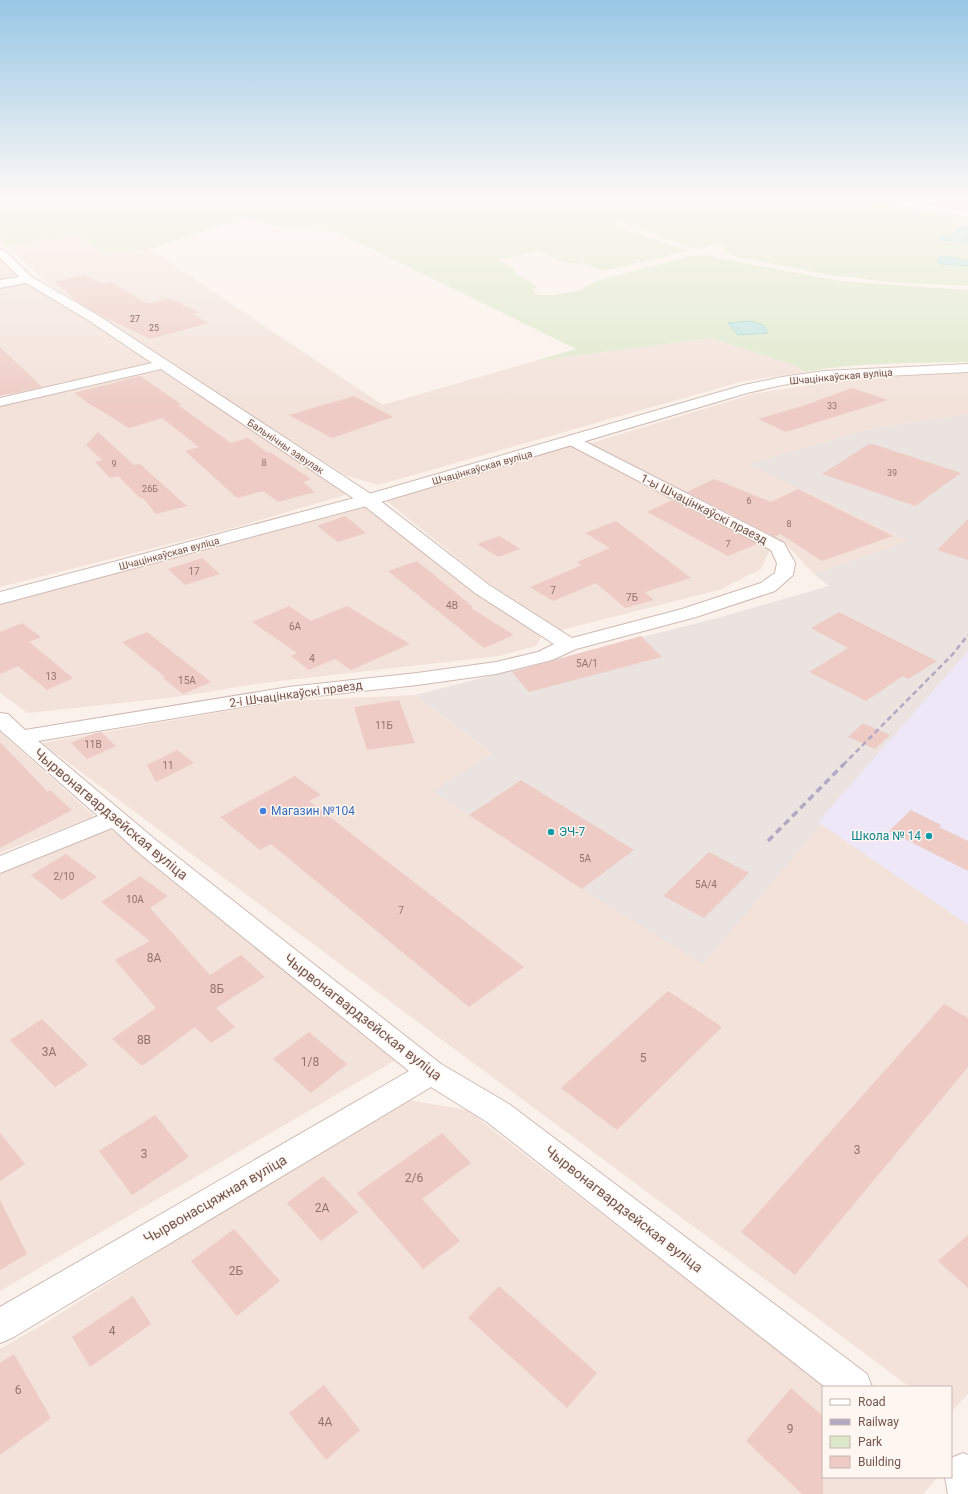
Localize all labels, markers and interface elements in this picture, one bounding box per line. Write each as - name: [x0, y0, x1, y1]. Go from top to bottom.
- house number: 27: [130, 314, 140, 324]
- house number: 25: [149, 323, 159, 333]
- street label: Шчацінкаўская вуліца: [789, 367, 893, 386]
- house number: 33: [827, 401, 837, 411]
- street label: Бальнічны завулак: [245, 417, 327, 476]
- street label: Шчацінкаўская вуліца: [431, 448, 533, 487]
- house number: 8: [261, 458, 267, 468]
- house number: 9: [111, 459, 117, 469]
- house number: 39: [887, 468, 897, 478]
- street label: 1-ы Шчацінкаўскі праезд: [638, 471, 770, 547]
- house number: 26Б: [142, 484, 158, 494]
- house number: 6: [746, 496, 752, 506]
- house number: 8: [786, 519, 792, 529]
- street label: Шчацінкаўская вуліца: [118, 535, 221, 572]
- house number: 7: [725, 539, 731, 549]
- house number: 17: [188, 566, 200, 577]
- house number: 7: [550, 585, 556, 596]
- house number: 7Б: [626, 592, 638, 603]
- house number: 4В: [446, 600, 458, 611]
- house number: 6А: [289, 621, 302, 632]
- house number: 4: [309, 653, 315, 664]
- house number: 5А/1: [576, 658, 598, 669]
- house number: 13: [45, 671, 57, 682]
- house number: 15А: [178, 675, 196, 686]
- street label: 2-і Шчацінкаўскі праезд: [229, 678, 363, 710]
- house number: 11Б: [375, 720, 393, 731]
- house number: 11В: [84, 739, 102, 750]
- street label: Чырвонагвардзейская вуліца: [31, 745, 191, 883]
- house number: 11: [162, 760, 174, 771]
- place label: Магазин №104: [271, 804, 355, 818]
- marker: Магазин №104: [258, 806, 268, 816]
- place label: ЭЧ-7: [559, 825, 586, 839]
- marker: ЭЧ-7: [546, 827, 556, 837]
- place label: Школа № 14: [851, 829, 921, 843]
- marker: Школа № 14: [924, 831, 934, 841]
- house number: 5А: [579, 853, 592, 864]
- house number: 2/10: [54, 871, 75, 882]
- house number: 5А/4: [695, 879, 717, 890]
- house number: 10А: [126, 894, 144, 905]
- house number: 7: [398, 905, 404, 916]
- street label: Чырвонагвардзейская вуліца: [281, 950, 445, 1084]
- house number: 8А: [147, 951, 161, 965]
- house number: 8Б: [210, 982, 225, 996]
- house number: 8В: [137, 1033, 151, 1047]
- house number: 3А: [42, 1045, 56, 1059]
- house number: 5: [640, 1051, 647, 1065]
- house number: 1/8: [301, 1055, 319, 1069]
- street label: Чырвонагвардзейская вуліца: [542, 1142, 706, 1276]
- house number: 3: [854, 1143, 860, 1157]
- house number: 3: [141, 1147, 147, 1161]
- street label: Чырвонасцяжная вуліца: [141, 1151, 289, 1247]
- house number: 2/6: [405, 1171, 423, 1185]
- house number: 2А: [315, 1201, 329, 1215]
- house number: 2Б: [229, 1264, 244, 1278]
- house number: 4: [109, 1324, 116, 1338]
- house number: 6: [15, 1383, 22, 1397]
- legend: [822, 1386, 952, 1478]
- text: Road: [858, 1395, 886, 1409]
- house number: 4А: [318, 1415, 332, 1429]
- text: Railway: [858, 1415, 899, 1429]
- house number: 9: [787, 1422, 793, 1436]
- text: Park: [858, 1435, 883, 1449]
- text: Building: [858, 1455, 901, 1469]

